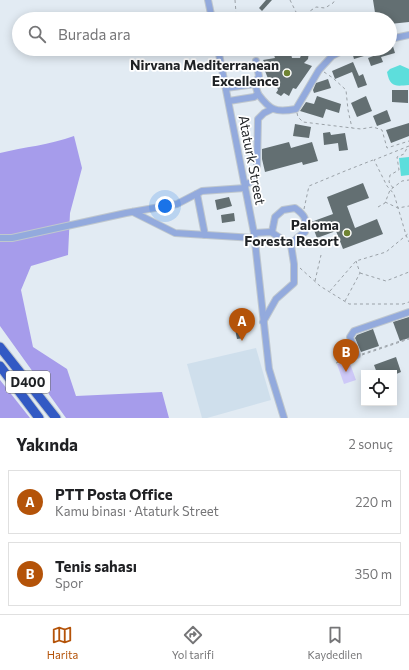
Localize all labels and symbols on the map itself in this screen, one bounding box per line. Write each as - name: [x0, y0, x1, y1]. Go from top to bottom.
- place label: Nirvana Mediterranean Excellence: [130, 56, 279, 89]
- marker: Nirvana Mediterranean Excellence: [282, 68, 292, 78]
- street label: Ataturk Street: [235, 114, 270, 207]
- your location: [155, 196, 175, 216]
- place label: Paloma Foresta Resort: [244, 216, 339, 249]
- marker: Paloma Foresta Resort: [342, 228, 352, 238]
- pin: A: [229, 308, 255, 341]
- pin: B: [333, 339, 359, 372]
- road number: D400: [6, 371, 50, 393]

